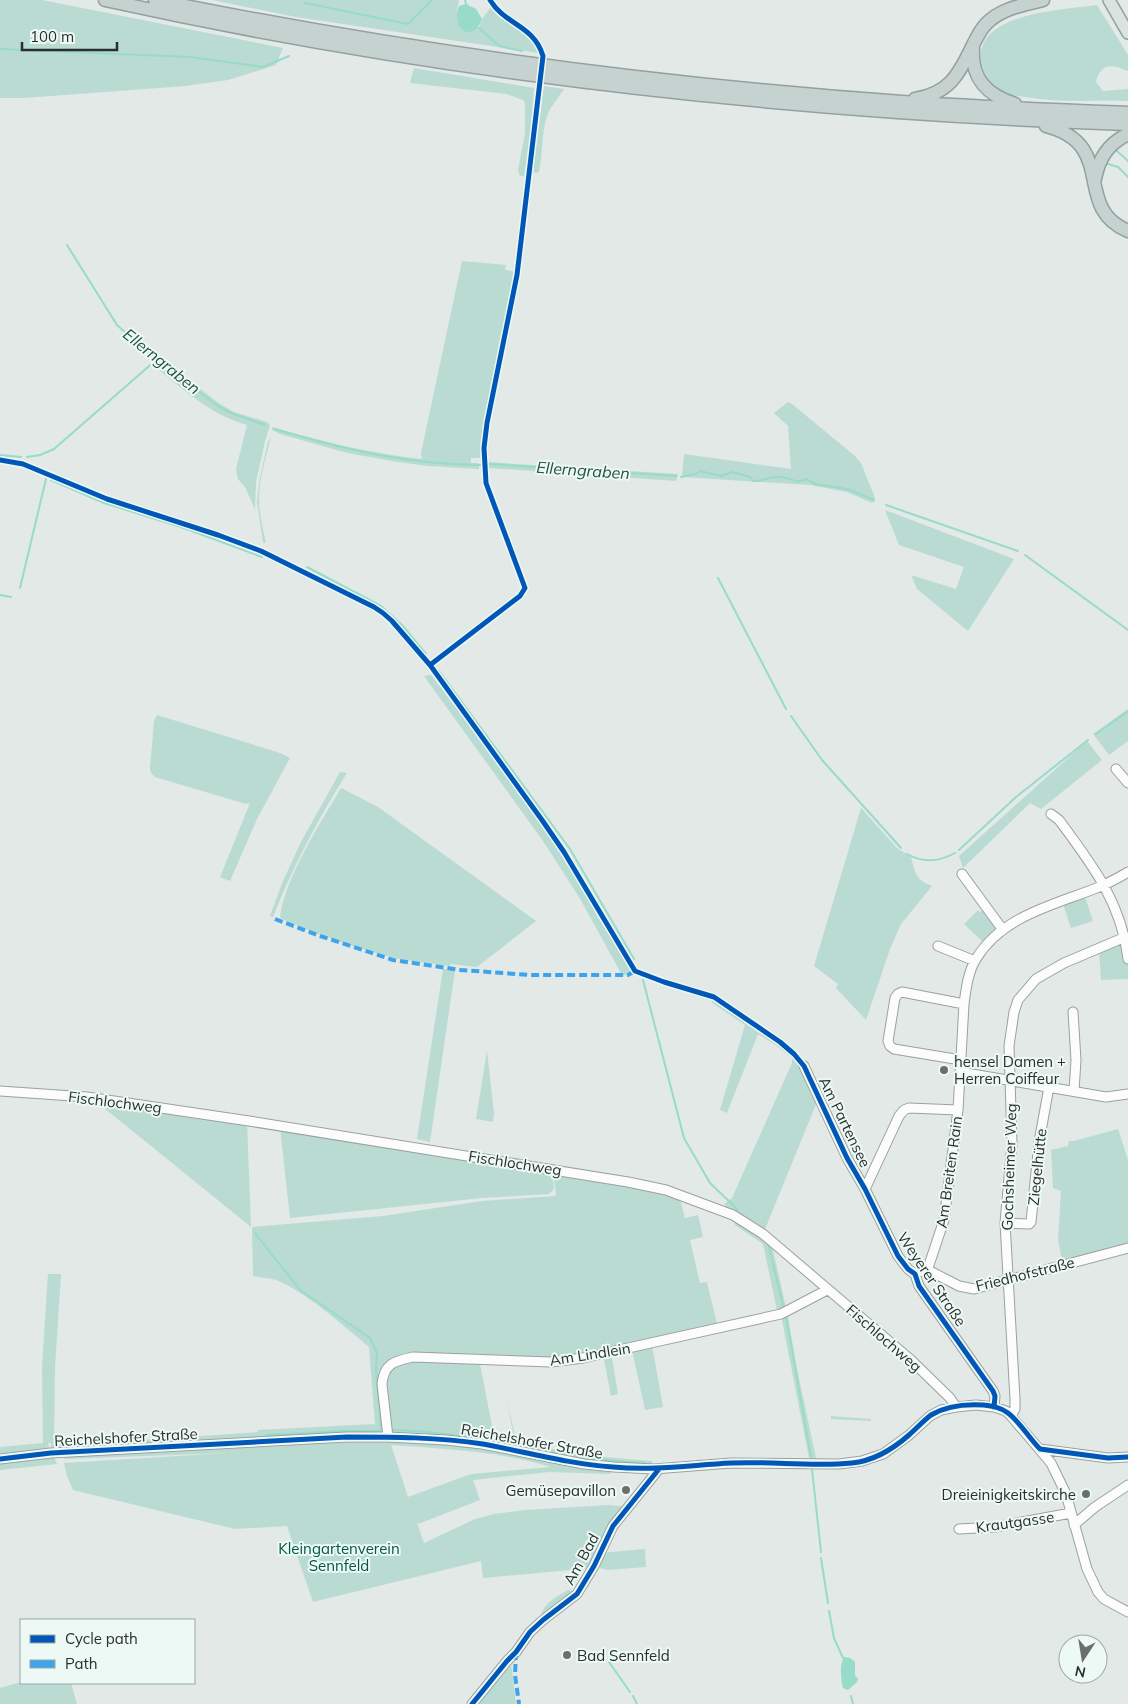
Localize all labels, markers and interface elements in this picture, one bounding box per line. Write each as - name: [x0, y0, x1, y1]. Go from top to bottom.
- scale bar: [22, 20, 118, 52]
- text: 100 m: [30, 27, 74, 46]
- water label: Ellerngraben: [119, 324, 205, 398]
- water label: Ellerngraben: [536, 457, 630, 483]
- place label: hensel Damen + Herren Coiffeur: [954, 1052, 1066, 1088]
- marker: hensel Damen + Herren Coiffeur: [938, 1064, 950, 1076]
- street label: Am Partensee: [815, 1074, 875, 1170]
- street label: Fischlochweg: [67, 1087, 163, 1117]
- street label: Gochsheimer Weg: [997, 1103, 1021, 1231]
- street label: Am Breiten Rain: [932, 1115, 966, 1229]
- street label: Ziegelhütte: [1024, 1128, 1050, 1206]
- street label: Fischlochweg: [467, 1146, 563, 1180]
- street label: Weyerer Straße: [894, 1228, 970, 1330]
- street label: Friedhofstraße: [974, 1253, 1076, 1295]
- street label: Fischlochweg: [842, 1300, 926, 1376]
- street label: Am Lindlein: [548, 1338, 632, 1370]
- street label: Reichelshofer Straße: [460, 1419, 604, 1463]
- street label: Reichelshofer Straße: [54, 1424, 198, 1450]
- place label: Gemüsepavillon: [505, 1481, 616, 1500]
- marker: Gemüsepavillon: [620, 1484, 632, 1496]
- place label: Dreieinigkeitskirche: [942, 1485, 1076, 1504]
- marker: Dreieinigkeitskirche: [1080, 1488, 1092, 1500]
- street label: Krautgasse: [975, 1507, 1055, 1537]
- street label: Am Bad: [559, 1530, 603, 1588]
- park label: Kleingartenverein Sennfeld: [278, 1539, 400, 1575]
- legend: [20, 1619, 195, 1684]
- text: Cycle path: [65, 1629, 138, 1648]
- north arrow: [1058, 1634, 1108, 1684]
- place label: Bad Sennfeld: [577, 1646, 670, 1665]
- marker: Bad Sennfeld: [561, 1649, 573, 1661]
- text: Path: [65, 1654, 97, 1673]
- text: N: [1073, 1662, 1087, 1682]

